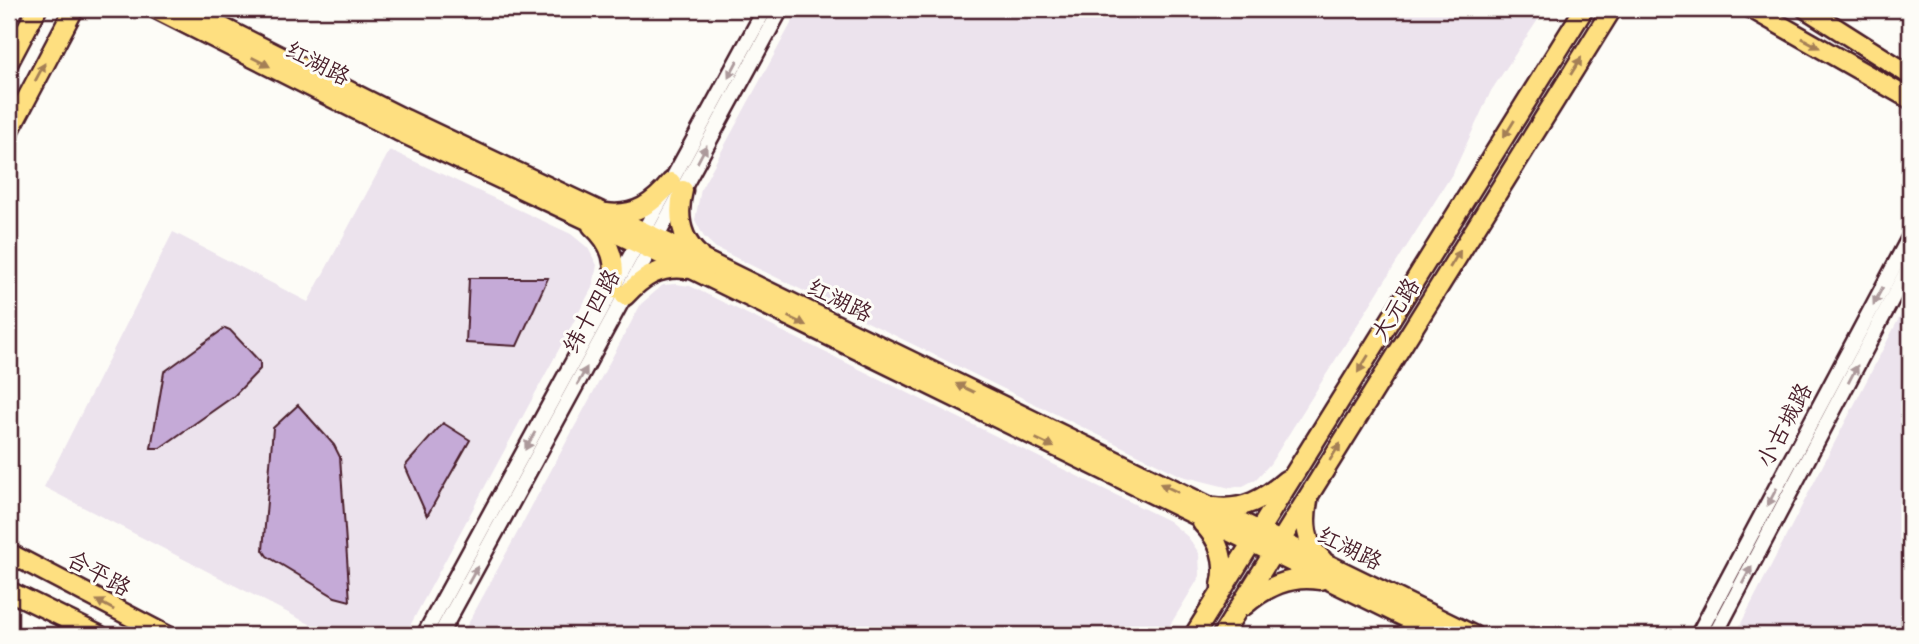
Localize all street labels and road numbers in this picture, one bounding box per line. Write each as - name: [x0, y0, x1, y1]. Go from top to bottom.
- street label: 红湖路: [278, 36, 355, 96]
- street label: 纬十四路: [557, 264, 631, 361]
- street label: 红湖路: [800, 273, 877, 333]
- street label: 大元路: [1366, 273, 1430, 349]
- street label: 小古城路: [1751, 378, 1823, 475]
- street label: 红湖路: [1310, 521, 1387, 581]
- street label: 合平路: [59, 545, 135, 607]

